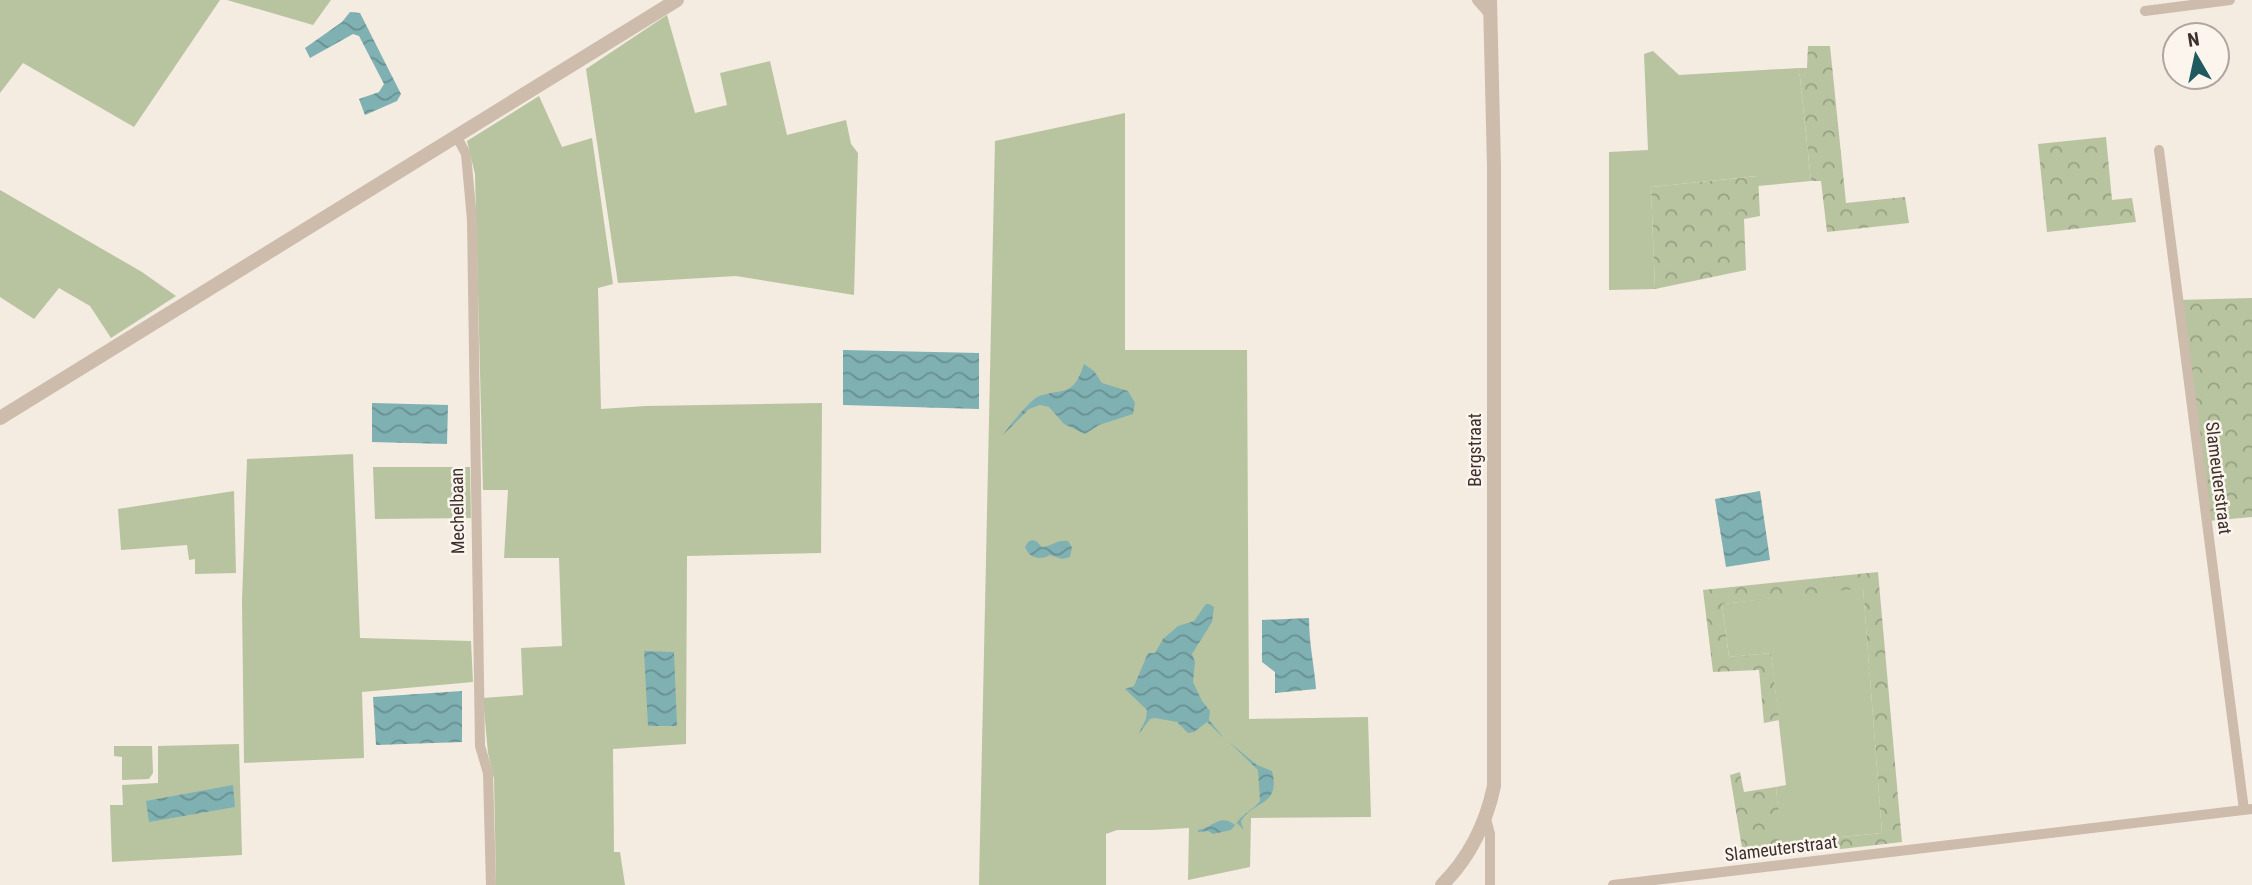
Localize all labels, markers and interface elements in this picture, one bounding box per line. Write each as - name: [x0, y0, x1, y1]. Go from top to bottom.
- north arrow: [2161, 21, 2231, 91]
- text: N: [2186, 27, 2201, 52]
- street label: Bergstraat: [1464, 413, 1485, 487]
- street label: Slameuterstraat: [2202, 421, 2236, 535]
- street label: Mechelbaan: [446, 468, 468, 554]
- street label: Slameuterstraat: [1724, 831, 1838, 865]

